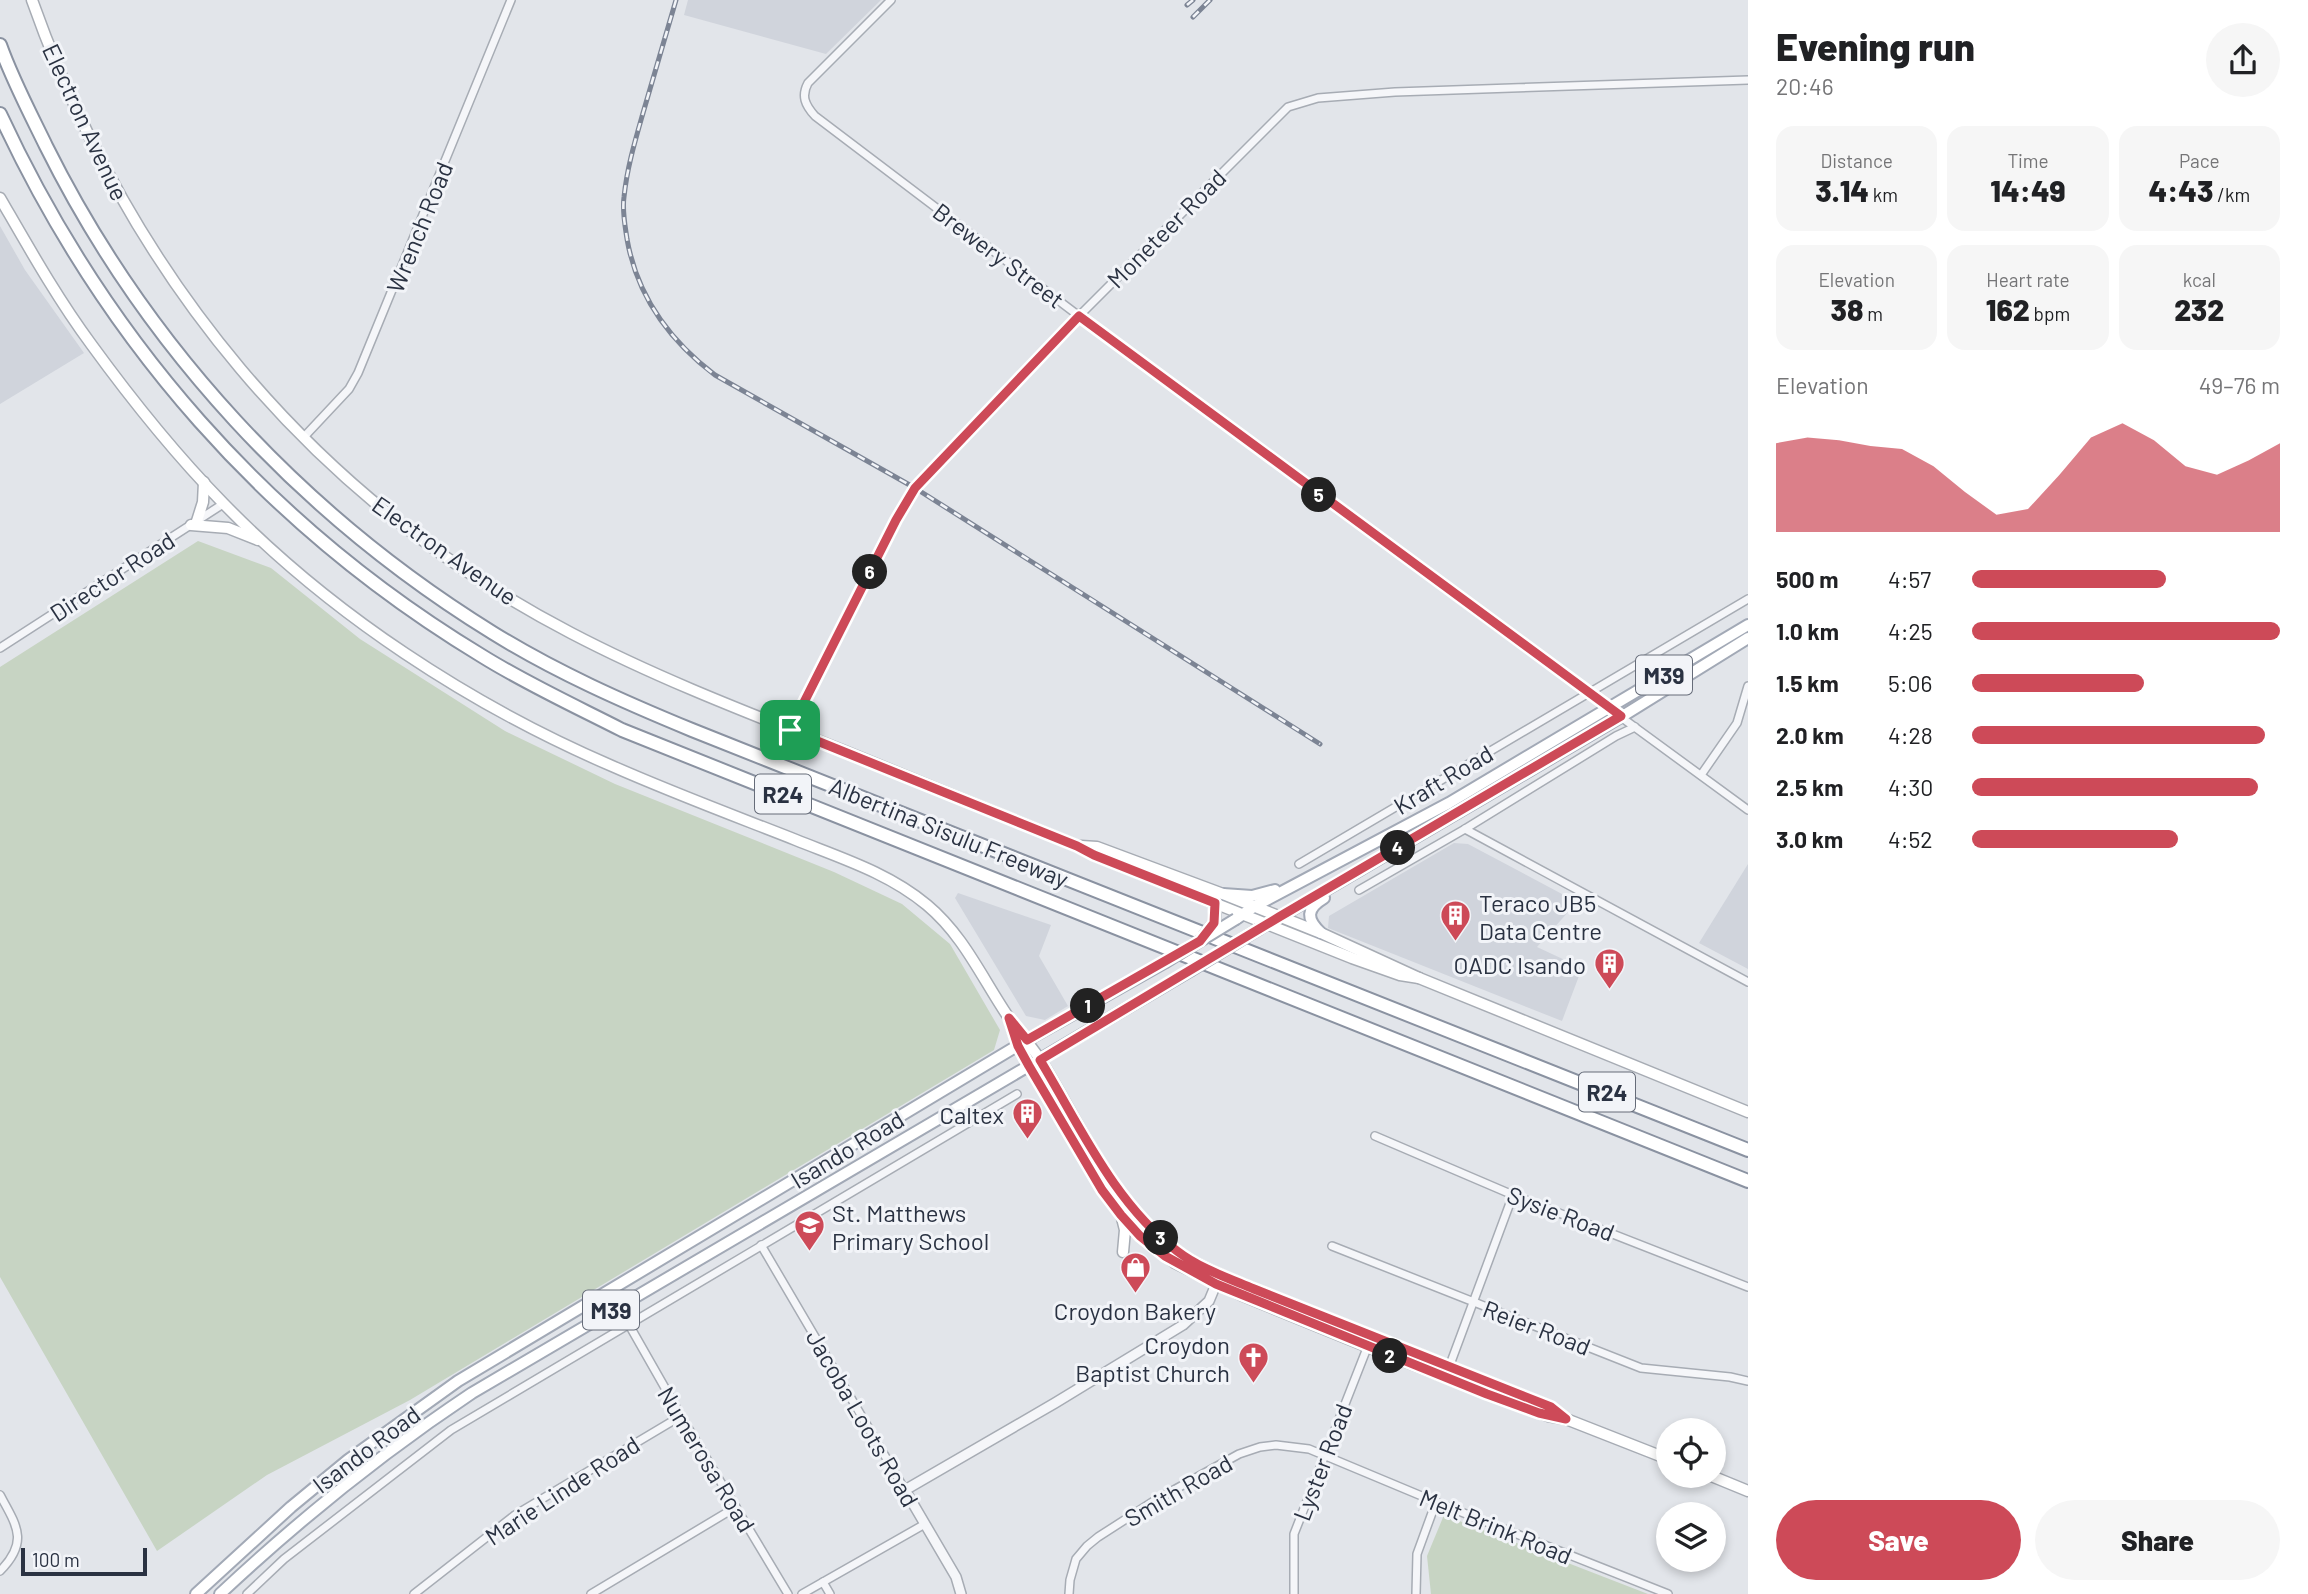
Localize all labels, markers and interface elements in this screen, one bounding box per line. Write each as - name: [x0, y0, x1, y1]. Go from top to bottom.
- text: Evening run: [1776, 23, 1975, 69]
- button: share: [2206, 23, 2280, 97]
- street label: Electron Avenue: [37, 39, 135, 205]
- text: 20:46: [1776, 72, 1834, 100]
- text: Distance: [1820, 149, 1893, 172]
- text: Time: [2007, 149, 2049, 172]
- text: Pace: [2179, 149, 2220, 172]
- street label: Wrench Road: [380, 157, 458, 297]
- street label: Moneteer Road: [1101, 163, 1231, 293]
- text: 3.14: [1815, 172, 1869, 208]
- text: 14:49: [1990, 172, 2066, 208]
- text: 4:43: [2148, 172, 2214, 208]
- text: km: [1869, 183, 1898, 206]
- text: /km: [2214, 183, 2250, 206]
- street label: Brewery Street: [928, 196, 1070, 314]
- text: Elevation: [1818, 268, 1895, 291]
- text: Heart rate: [1986, 268, 2070, 291]
- text: kcal: [2183, 268, 2216, 291]
- text: 38: [1830, 291, 1863, 327]
- text: 162: [1986, 291, 2030, 327]
- text: 232: [2174, 291, 2224, 327]
- text: m: [1863, 302, 1883, 325]
- text: bpm: [2030, 302, 2070, 325]
- text: Elevation: [1776, 371, 1869, 399]
- text: 49–76 m: [2199, 371, 2280, 399]
- pin: 5: [1302, 477, 1336, 512]
- text: 5: [1313, 483, 1324, 506]
- street label: Electron Avenue: [367, 489, 523, 611]
- street label: Director Road: [44, 525, 180, 627]
- pin: 6: [852, 554, 888, 590]
- text: 6: [864, 560, 875, 583]
- text: 500 m: [1776, 565, 1838, 593]
- text: 4:57: [1888, 565, 1931, 593]
- text: 1.0 km: [1776, 617, 1839, 645]
- text: 4:25: [1888, 617, 1933, 645]
- road number: M39: [1636, 656, 1692, 694]
- text: 1.5 km: [1776, 669, 1839, 697]
- text: 5:06: [1888, 669, 1932, 697]
- pin: [760, 700, 820, 760]
- icon: arrive: [771, 711, 809, 749]
- text: 2.0 km: [1776, 721, 1844, 749]
- text: 4:28: [1888, 721, 1933, 749]
- street label: Kraft Road: [1388, 738, 1498, 820]
- street label: Albertina Sisulu Freeway: [825, 771, 1073, 893]
- text: 2.5 km: [1776, 773, 1844, 801]
- text: 4:30: [1888, 773, 1933, 801]
- road number: R24: [755, 774, 811, 814]
- text: 3.0 km: [1776, 825, 1843, 853]
- text: 4:52: [1888, 825, 1933, 853]
- pin: 4: [1380, 830, 1416, 866]
- text: 4: [1392, 836, 1403, 859]
- place label: Teraco JB5 Data Centre: [1479, 888, 1602, 945]
- building icon: Teraco JB5 Data Centre: [1439, 899, 1473, 943]
- building icon: OADC Isando: [1592, 947, 1626, 991]
- place label: OADC Isando: [1453, 950, 1586, 979]
- pin: 1: [1070, 988, 1106, 1024]
- text: 1: [1084, 994, 1091, 1017]
- road number: R24: [1579, 1072, 1635, 1112]
- building icon: Caltex: [1010, 1097, 1044, 1141]
- place label: Caltex: [940, 1100, 1004, 1129]
- street label: Isando Road: [785, 1104, 909, 1194]
- street label: Sysie Road: [1503, 1179, 1619, 1247]
- place label: St. Matthews Primary School: [832, 1198, 989, 1255]
- school or university icon: St. Matthews Primary School: [792, 1209, 826, 1253]
- pin: 3: [1144, 1220, 1178, 1256]
- text: 3: [1155, 1226, 1166, 1249]
- shop icon: Croydon Bakery: [1118, 1251, 1152, 1295]
- road number: M39: [583, 1290, 639, 1330]
- street label: Reier Road: [1479, 1293, 1595, 1361]
- place label: Croydon Bakery: [1054, 1296, 1216, 1325]
- street label: Jacoba Loots Road: [801, 1324, 925, 1512]
- place label: Croydon Baptist Church: [1075, 1330, 1230, 1387]
- pin: 2: [1372, 1338, 1408, 1374]
- church icon: Croydon Baptist Church: [1236, 1341, 1270, 1385]
- text: 2: [1384, 1344, 1395, 1367]
- street label: Numerosa Road: [652, 1381, 762, 1537]
- street label: Isando Road: [307, 1399, 425, 1499]
- street label: Lyster Road: [1286, 1399, 1358, 1525]
- map controls: [1656, 1418, 1726, 1572]
- button: locate: [1656, 1418, 1726, 1488]
- street label: Marie Linde Road: [479, 1429, 645, 1551]
- street label: Smith Road: [1119, 1448, 1237, 1532]
- street label: Melt Brink Road: [1416, 1482, 1576, 1570]
- button: Save: [1776, 1500, 2021, 1580]
- button: Share: [2035, 1500, 2280, 1580]
- button: layers: [1656, 1502, 1726, 1572]
- scale bar: [21, 1545, 147, 1577]
- text: 100 m: [32, 1548, 80, 1571]

